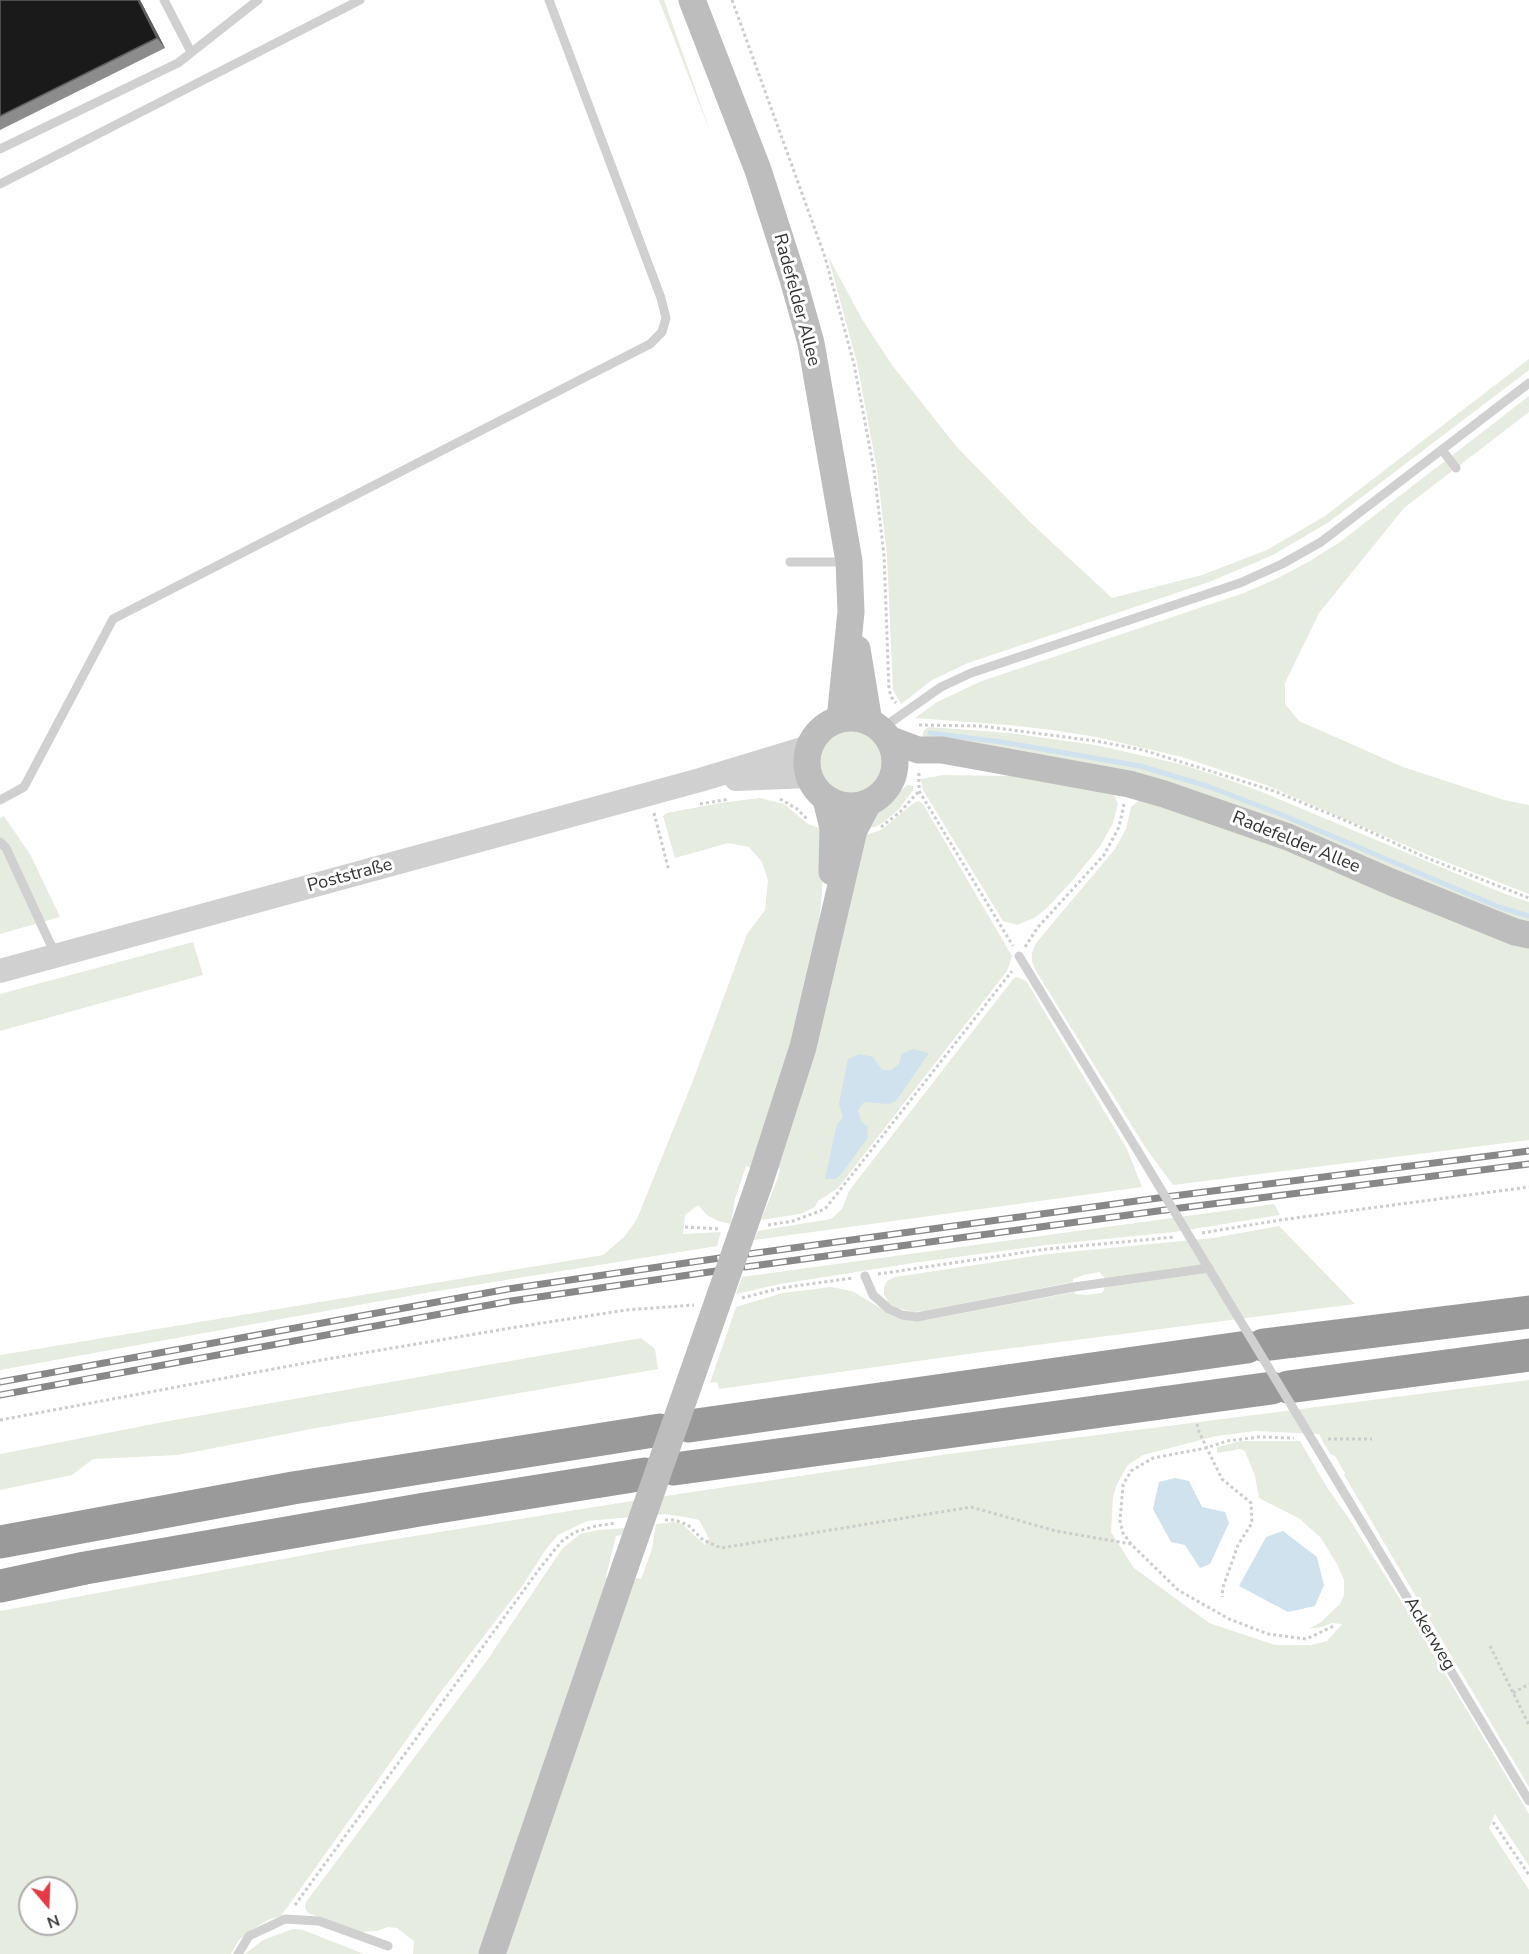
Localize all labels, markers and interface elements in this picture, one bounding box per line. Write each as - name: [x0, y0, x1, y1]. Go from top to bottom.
- street label: Radefelder Allee: [768, 231, 824, 369]
- street label: Radefelder Allee: [1229, 807, 1363, 879]
- street label: Poststraße: [305, 854, 395, 898]
- street label: Ackerweg: [1399, 1593, 1459, 1675]
- north arrow: [18, 1876, 78, 1936]
- text: N: [44, 1909, 62, 1933]

